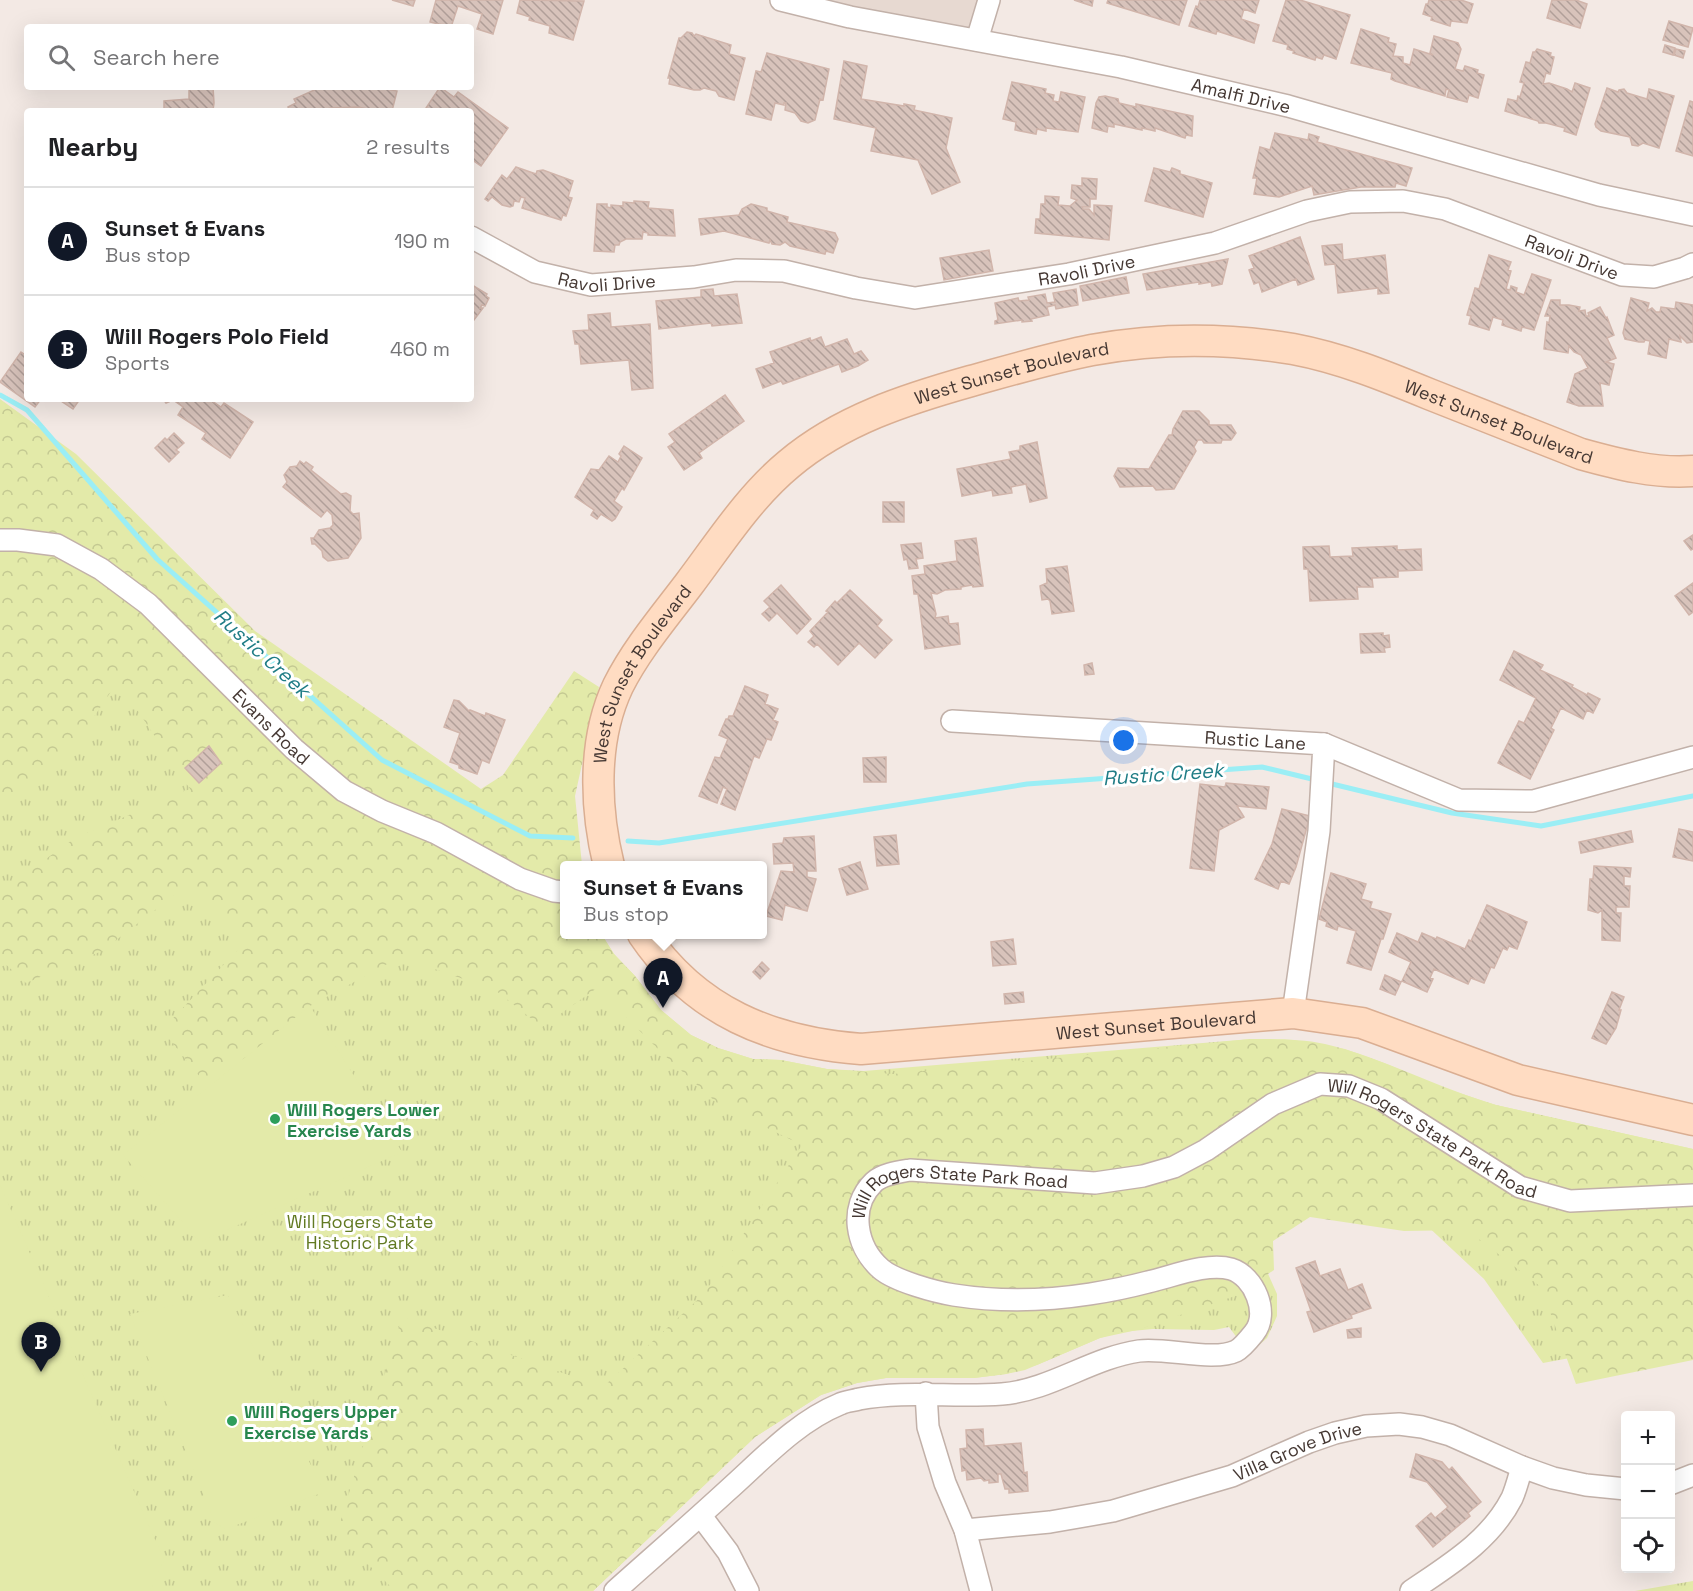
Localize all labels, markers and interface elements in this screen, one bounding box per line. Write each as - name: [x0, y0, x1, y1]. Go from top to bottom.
- search box: [24, 24, 474, 90]
- icon: search: [45, 41, 78, 74]
- text: Search here: [93, 43, 220, 71]
- street label: Amalfi Drive: [1189, 72, 1293, 118]
- text: Nearby: [48, 130, 138, 164]
- text: 2 results: [366, 134, 450, 160]
- text: Sunset & Evans: [105, 214, 265, 242]
- text: A: [61, 228, 74, 254]
- text: 190 m: [394, 228, 450, 254]
- street label: Ravoli Drive: [1522, 228, 1622, 284]
- text: Bus stop: [105, 242, 191, 268]
- street label: Ravoli Drive: [1036, 249, 1137, 290]
- street label: Ravoli Drive: [556, 266, 656, 297]
- text: Will Rogers Polo Field: [105, 322, 329, 350]
- text: B: [61, 336, 74, 362]
- text: 460 m: [390, 336, 450, 362]
- street label: West Sunset Boulevard: [911, 336, 1111, 409]
- text: Sports: [105, 350, 170, 376]
- street label: West Sunset Boulevard: [1401, 374, 1596, 468]
- street label: West Sunset Boulevard: [587, 580, 696, 764]
- water label: Rustic Creek: [208, 603, 317, 705]
- street label: Evans Road: [228, 683, 315, 769]
- street label: Rustic Lane: [1204, 725, 1307, 754]
- your location: [1109, 726, 1138, 755]
- water label: Rustic Creek: [1102, 757, 1226, 791]
- popup: [560, 861, 767, 939]
- text: Sunset & Evans: [583, 873, 744, 901]
- text: Bus stop: [583, 901, 669, 927]
- pin: A: [644, 958, 682, 1008]
- street label: West Sunset Boulevard: [1055, 1005, 1257, 1044]
- street label: Will Rogers State Park Road: [1327, 1073, 1540, 1203]
- place label: Will Rogers Lower Exercise Yards: [287, 1098, 440, 1142]
- marker: Will Rogers Lower Exercise Yards: [268, 1112, 282, 1126]
- street label: Will Rogers State Park Road: [846, 1158, 1069, 1220]
- park label: Will Rogers State Historic Park: [287, 1210, 433, 1254]
- pin: B: [22, 1322, 60, 1372]
- place label: Will Rogers Upper Exercise Yards: [244, 1400, 397, 1444]
- map controls: [1621, 1411, 1675, 1573]
- button: +: [1621, 1411, 1675, 1465]
- marker: Will Rogers Upper Exercise Yards: [225, 1414, 239, 1428]
- street label: Villa Grove Drive: [1230, 1416, 1364, 1486]
- button: −: [1621, 1465, 1675, 1519]
- button: locate: [1621, 1519, 1675, 1573]

